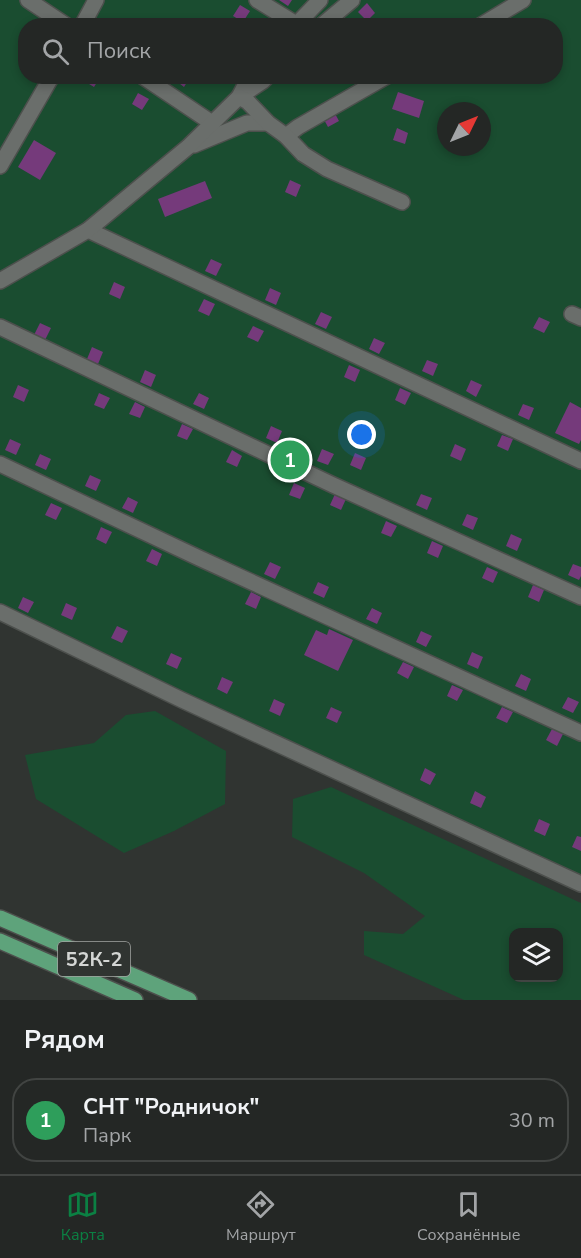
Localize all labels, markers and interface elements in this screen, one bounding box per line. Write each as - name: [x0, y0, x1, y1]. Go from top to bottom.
- search box: [18, 18, 563, 84]
- icon: search: [39, 35, 72, 68]
- text: Поиск: [87, 36, 151, 66]
- north arrow: [437, 102, 491, 156]
- your location: [347, 420, 376, 449]
- pin: 1: [270, 438, 310, 482]
- map controls: [509, 928, 563, 982]
- button: layers: [509, 928, 563, 982]
- road number: 52К-2: [58, 942, 130, 976]
- text: Рядом: [24, 1022, 105, 1057]
- text: СНТ "Родничок": [83, 1092, 259, 1122]
- text: 1: [40, 1107, 52, 1134]
- text: 30 m: [509, 1107, 555, 1134]
- text: Парк: [83, 1122, 131, 1149]
- tab: Карта: [61, 1188, 105, 1246]
- tab: Маршрут: [226, 1188, 296, 1246]
- tab: Сохранённые: [417, 1188, 520, 1246]

